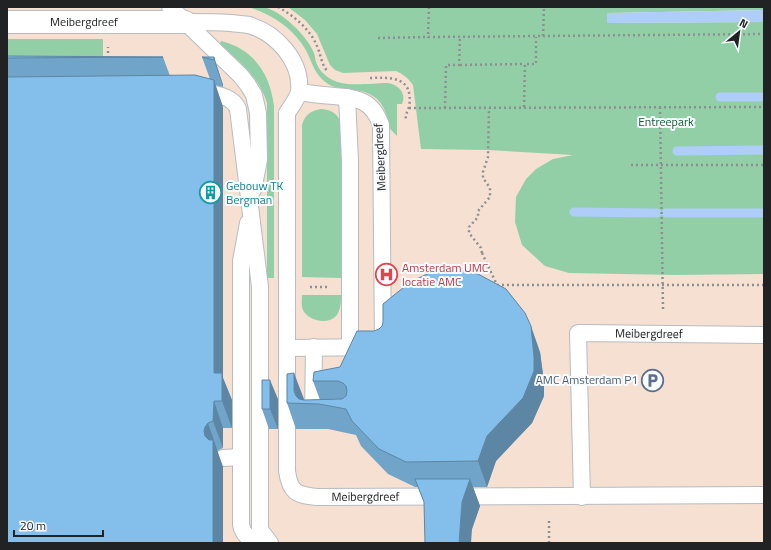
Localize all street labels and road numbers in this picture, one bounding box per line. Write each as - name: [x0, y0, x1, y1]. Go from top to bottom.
- street label: Meibergdreef: [50, 12, 118, 31]
- street label: Meibergdreef: [368, 123, 391, 191]
- street label: Meibergdreef: [615, 323, 683, 343]
- street label: Meibergdreef: [332, 487, 400, 506]

